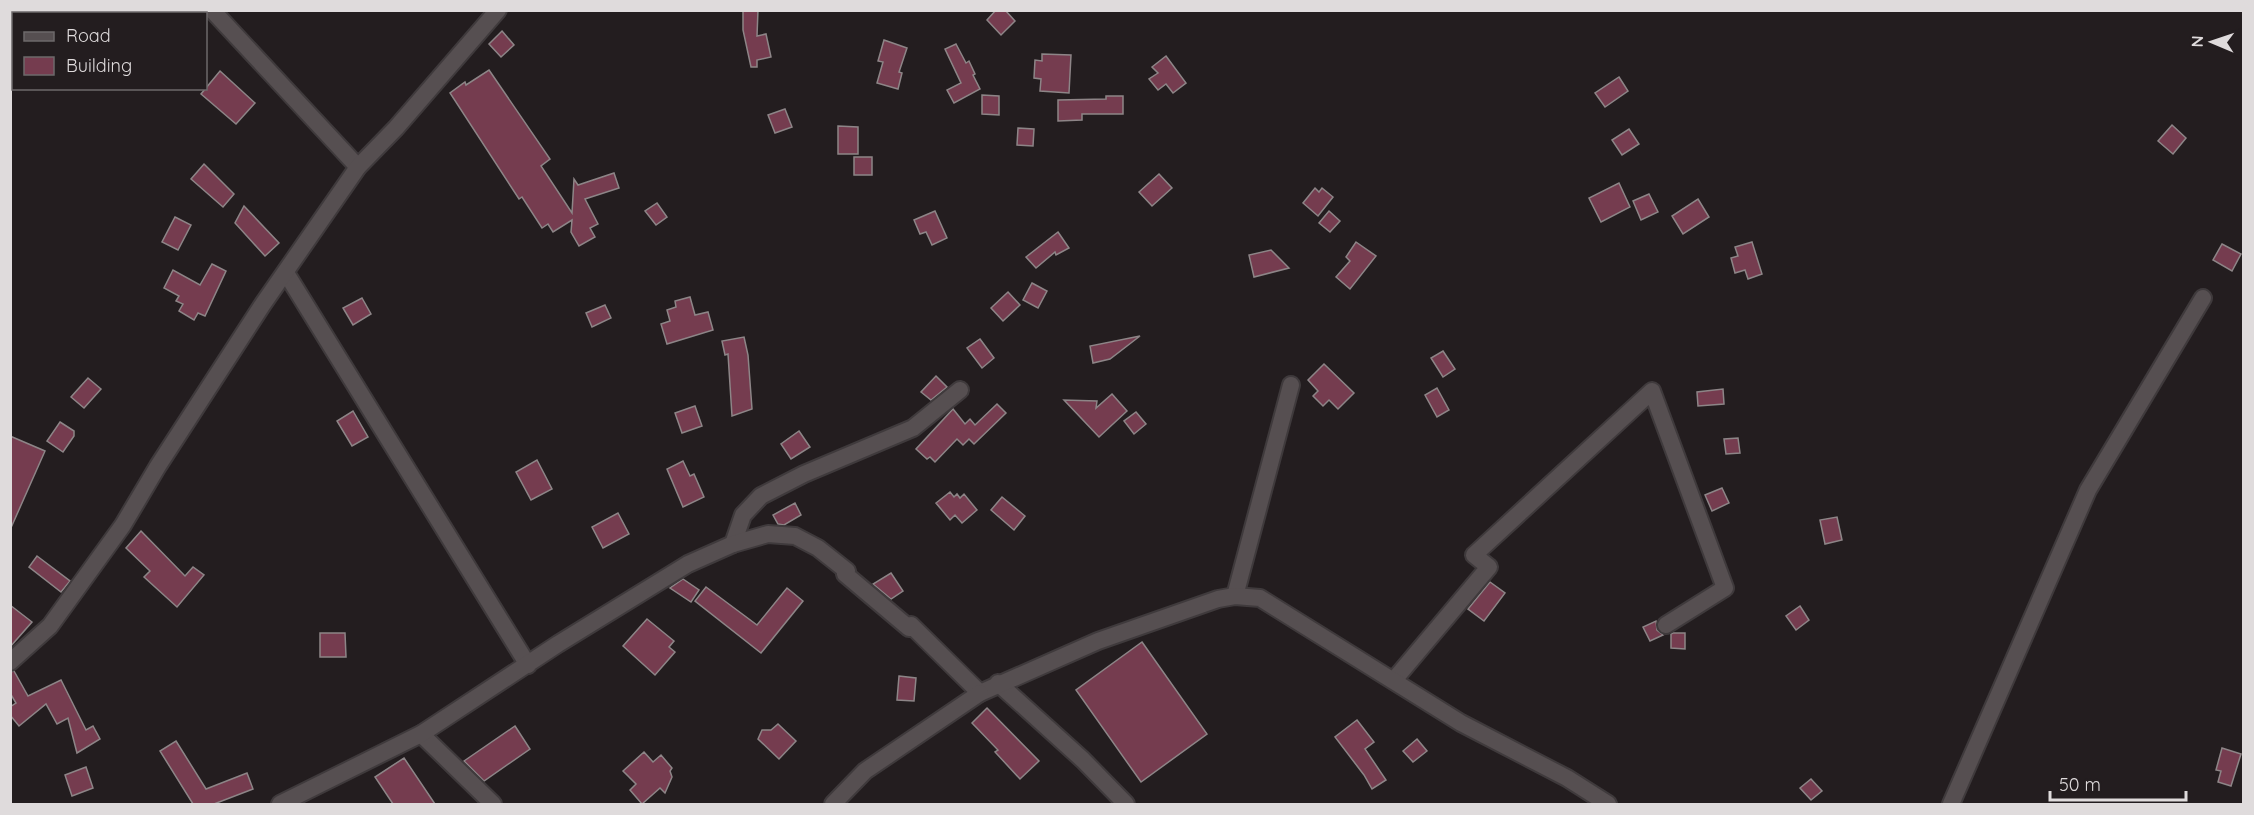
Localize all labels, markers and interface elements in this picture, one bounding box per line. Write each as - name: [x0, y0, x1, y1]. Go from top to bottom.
- legend: [12, 12, 207, 90]
- north arrow: [2182, 12, 2242, 72]
- text: Road: [66, 24, 111, 47]
- text: N: [2187, 35, 2207, 48]
- text: Building: [66, 54, 132, 77]
- scale bar: [2050, 764, 2186, 802]
- text: 50 m: [2059, 773, 2101, 796]

